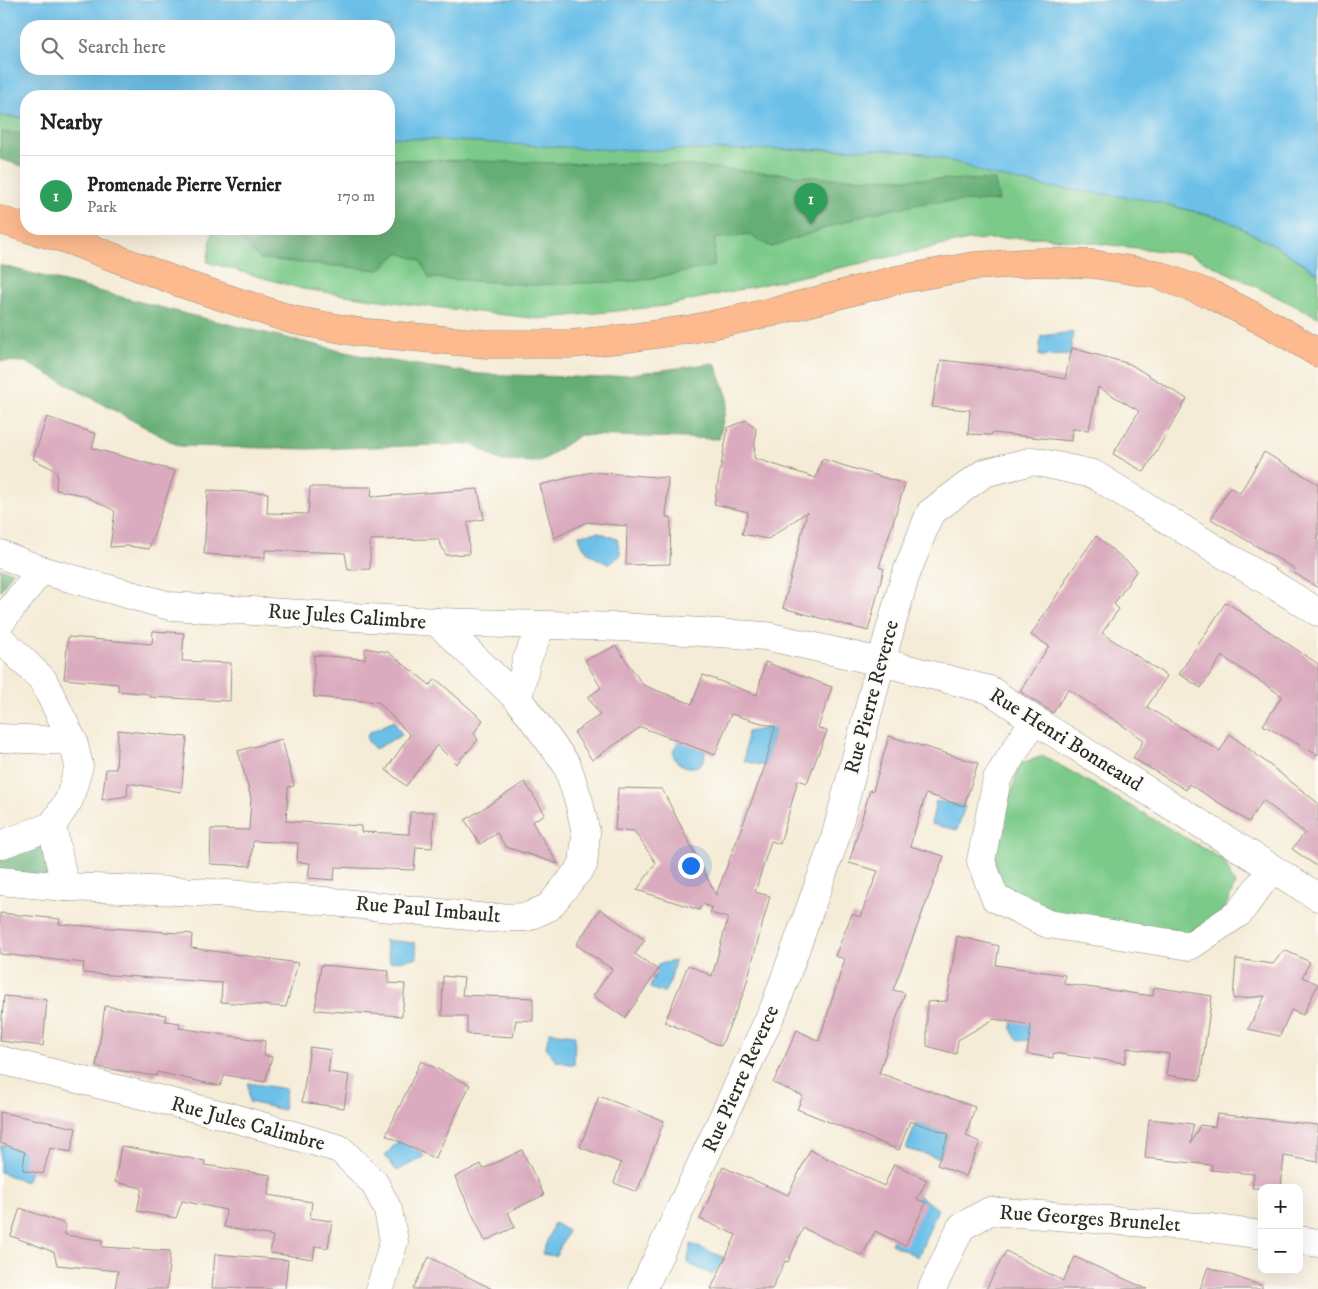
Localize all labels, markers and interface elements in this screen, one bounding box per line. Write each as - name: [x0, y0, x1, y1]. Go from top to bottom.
- search box: [20, 20, 395, 75]
- icon: search: [38, 34, 66, 62]
- text: Search here: [78, 36, 166, 59]
- text: Nearby: [40, 110, 102, 136]
- text: Promenade Pierre Vernier: [87, 174, 281, 197]
- pin: 1: [795, 183, 827, 224]
- text: 1: [53, 186, 59, 206]
- text: 170 m: [337, 186, 375, 206]
- text: Park: [87, 197, 117, 217]
- street label: Rue Jules Calimbre: [267, 599, 427, 636]
- street label: Rue Pierre Reverce: [839, 617, 905, 777]
- street label: Rue Henri Bonneaud: [985, 682, 1148, 798]
- your location: [678, 853, 704, 879]
- street label: Rue Paul Imbault: [354, 891, 502, 929]
- street label: Rue Pierre Reverce: [697, 1001, 785, 1157]
- street label: Rue Jules Calimbre: [168, 1091, 328, 1157]
- map controls: [1258, 1184, 1303, 1274]
- button: +: [1258, 1184, 1303, 1229]
- street label: Rue Georges Brunelet: [999, 1200, 1182, 1238]
- button: −: [1258, 1229, 1303, 1274]

